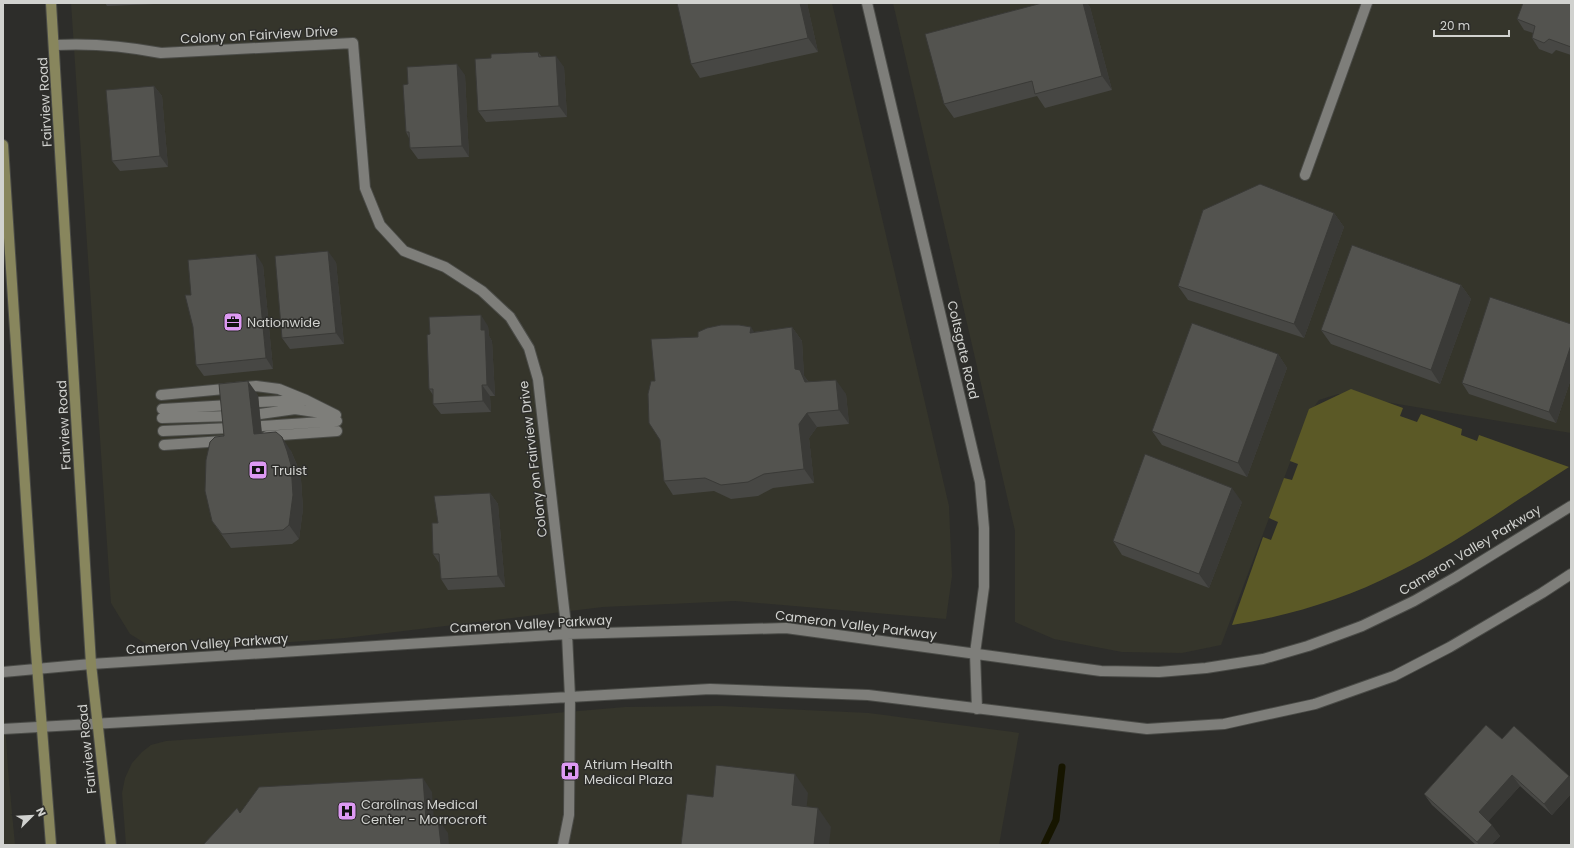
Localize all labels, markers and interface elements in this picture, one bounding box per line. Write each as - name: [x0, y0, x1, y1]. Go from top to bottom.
- scale bar: [1434, 12, 1509, 38]
- text: 20 m: [1440, 17, 1470, 34]
- street label: Colony on Fairview Drive: [180, 21, 338, 49]
- street label: Fairview Road: [33, 57, 57, 147]
- street label: Coltsgate Road: [942, 299, 984, 401]
- office icon: Nationwide: [222, 311, 244, 333]
- place label: Nationwide: [247, 313, 320, 332]
- street label: Fairview Road: [52, 380, 76, 470]
- street label: Colony on Fairview Drive: [514, 380, 552, 538]
- bank icon: Truist: [247, 459, 269, 481]
- place label: Truist: [272, 461, 307, 480]
- street label: Cameron Valley Parkway: [1395, 500, 1545, 600]
- street label: Cameron Valley Parkway: [774, 606, 939, 644]
- street label: Cameron Valley Parkway: [449, 610, 613, 638]
- street label: Cameron Valley Parkway: [125, 629, 289, 659]
- street label: Fairview Road: [73, 703, 101, 795]
- place label: Atrium Health Medical Plaza: [584, 755, 673, 789]
- hospital icon: Atrium Health Medical Plaza: [559, 760, 581, 782]
- place label: Carolinas Medical Center - Morrocroft: [361, 795, 487, 829]
- north arrow: [12, 796, 52, 836]
- hospital icon: Carolinas Medical Center - Morrocroft: [336, 800, 358, 822]
- text: N: [32, 805, 50, 819]

